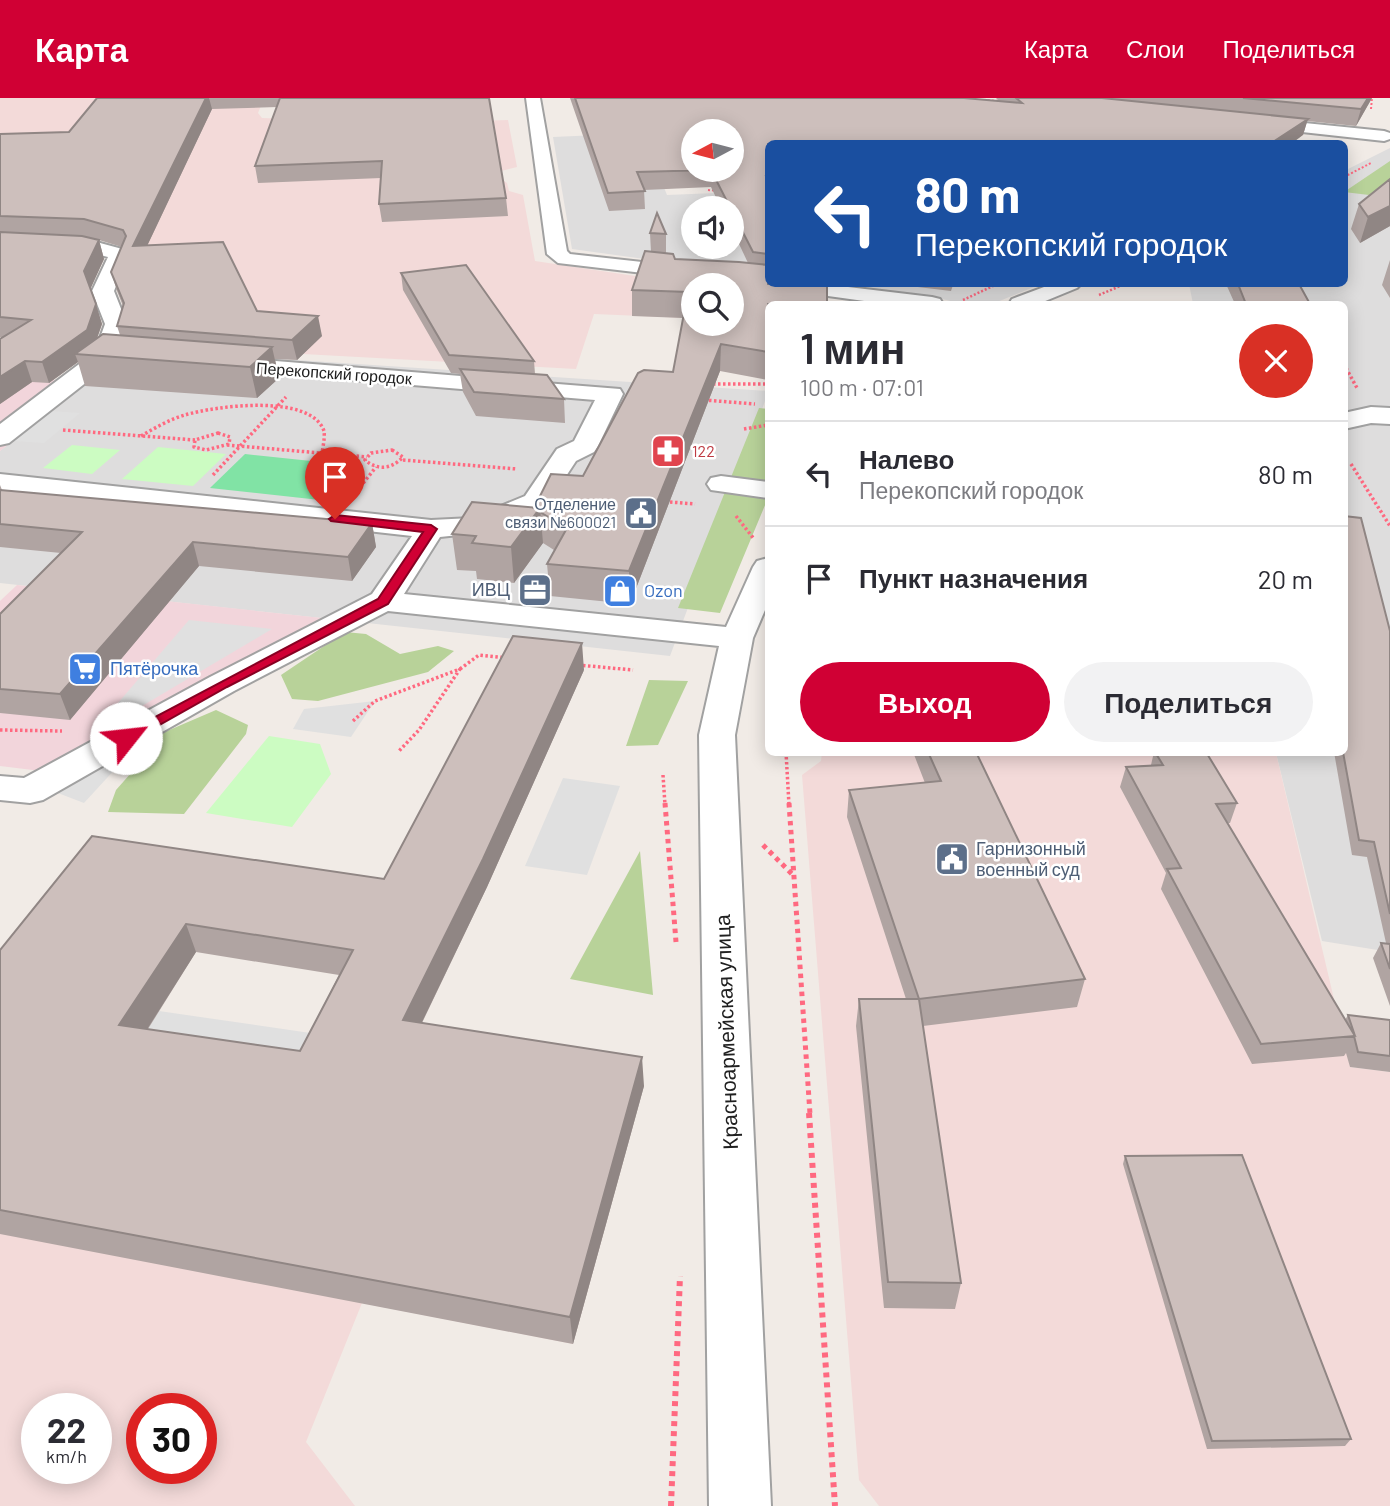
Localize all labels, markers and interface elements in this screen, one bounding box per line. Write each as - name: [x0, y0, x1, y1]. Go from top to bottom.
- text: Карта: [35, 29, 128, 69]
- text: Карта: [1024, 34, 1088, 63]
- text: Слои: [1126, 34, 1184, 63]
- text: Поделиться: [1222, 34, 1355, 63]
- north arrow: [681, 119, 744, 182]
- map controls: [681, 119, 744, 336]
- text: 80 m: [915, 164, 1020, 223]
- icon: left: [800, 168, 891, 259]
- button: sound: [681, 196, 744, 259]
- text: Перекопский городок: [915, 224, 1227, 262]
- button: search: [681, 273, 744, 336]
- text: 1 мин: [800, 322, 905, 372]
- button: close: [1239, 324, 1313, 398]
- street label: Перекопский городок: [256, 358, 414, 387]
- text: 100 m · 07:01: [800, 373, 924, 401]
- pharmacy icon: 122: [649, 432, 687, 470]
- place label: 122: [692, 441, 715, 460]
- text: Налево: [859, 443, 954, 474]
- pin: [305, 447, 365, 519]
- icon: left: [800, 455, 838, 493]
- icon: arrive: [316, 458, 354, 496]
- text: 80 m: [1258, 458, 1313, 489]
- text: Перекопский городок: [859, 476, 1083, 504]
- place label: Отделение связи №600021: [505, 494, 616, 531]
- public building icon: Отделение связи №600021: [622, 494, 660, 532]
- icon: arrive: [800, 560, 838, 598]
- text: Пункт назначения: [859, 562, 1088, 593]
- text: 20 m: [1258, 563, 1313, 594]
- office icon: ИВЦ: [516, 571, 554, 609]
- shop icon: Ozon: [601, 572, 639, 610]
- place label: ИВЦ: [472, 578, 510, 600]
- place label: Ozon: [644, 579, 683, 601]
- supermarket icon: Пятёрочка: [66, 650, 104, 688]
- place label: Пятёрочка: [110, 657, 199, 679]
- button: Выход: [800, 662, 1050, 742]
- button: Поделиться: [1064, 662, 1313, 742]
- position arrow: [89, 701, 163, 775]
- place label: Гарнизонный военный суд: [976, 837, 1086, 880]
- public building icon: Гарнизонный военный суд: [933, 840, 971, 878]
- street label: Красноармейская улица: [709, 914, 742, 1150]
- speed limit sign: 30: [126, 1393, 217, 1484]
- text: 22: [47, 1408, 86, 1450]
- text: km/h: [46, 1445, 87, 1467]

